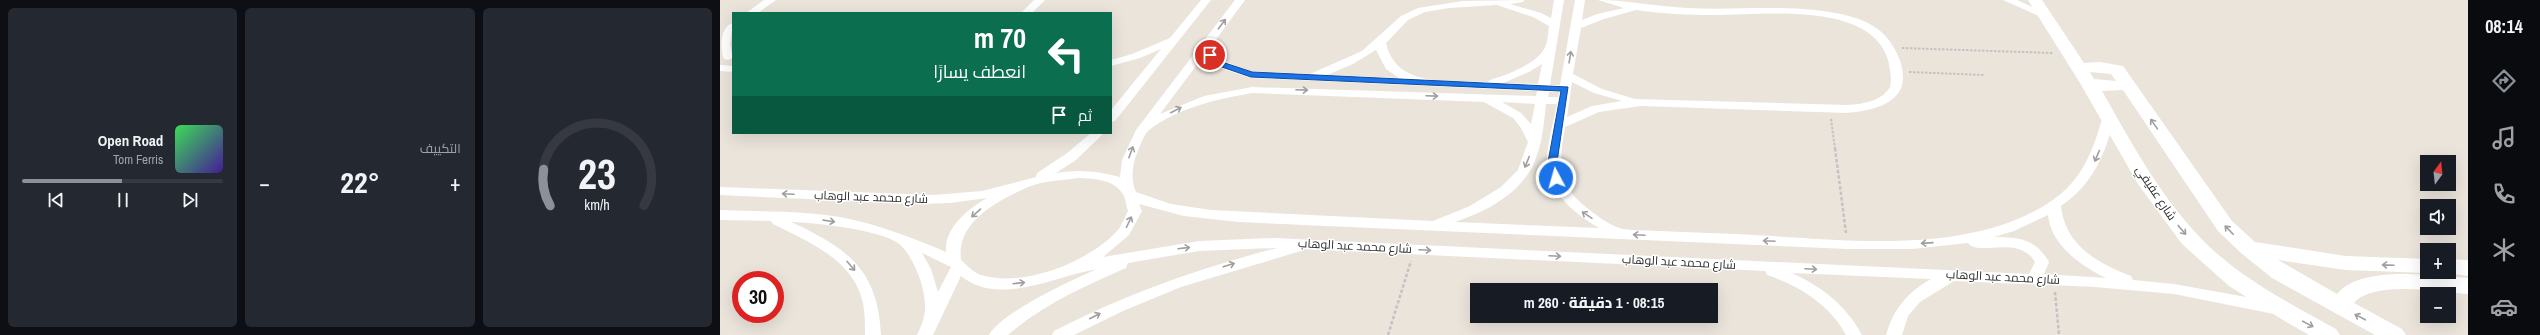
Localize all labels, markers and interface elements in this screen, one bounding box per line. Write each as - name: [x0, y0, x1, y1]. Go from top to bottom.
- text: 08:14: [2485, 14, 2523, 39]
- one-way arrow: [1218, 18, 1227, 29]
- text: 70 m: [974, 19, 1026, 57]
- icon: left: [1040, 28, 1092, 80]
- pin: [1193, 38, 1227, 72]
- icon: arrive: [1199, 44, 1221, 66]
- one-way arrow: [1567, 51, 1575, 64]
- text: انعطف يسارًا: [933, 59, 1026, 84]
- icon: directions: [2490, 67, 2518, 95]
- one-way arrow: [1295, 87, 1308, 94]
- one-way arrow: [1425, 92, 1438, 100]
- icon: arrive: [1048, 104, 1070, 126]
- text: ثم: [1078, 105, 1092, 126]
- one-way arrow: [1169, 106, 1181, 113]
- one-way arrow: [2150, 119, 2158, 130]
- icon: music: [2490, 124, 2518, 152]
- text: Open Road: [98, 130, 163, 151]
- text: التكييف: [420, 140, 461, 157]
- text: 23: [578, 145, 616, 201]
- one-way arrow: [1128, 146, 1135, 159]
- one-way arrow: [2092, 150, 2100, 162]
- text: Tom Ferris: [113, 151, 163, 168]
- one-way arrow: [1523, 155, 1531, 167]
- north arrow: [2420, 155, 2456, 191]
- map controls: [2420, 155, 2456, 323]
- position arrow: [1535, 157, 1577, 199]
- text: 22°: [340, 162, 380, 202]
- street label: شارع عفيفي: [2130, 163, 2180, 225]
- text: −: [259, 168, 270, 198]
- text: +: [450, 168, 461, 198]
- icon: phone: [2490, 180, 2518, 208]
- street label: شارع محمد عبد الوهاب: [814, 187, 928, 207]
- icon: previous: [45, 189, 67, 211]
- icon: pause: [112, 189, 134, 211]
- icon: next: [179, 189, 201, 211]
- one-way arrow: [782, 190, 795, 198]
- text: km/h: [585, 194, 610, 213]
- button: sound: [2420, 199, 2456, 235]
- one-way arrow: [971, 208, 981, 217]
- one-way arrow: [1582, 211, 1593, 219]
- one-way arrow: [822, 217, 835, 225]
- one-way arrow: [1126, 217, 1133, 229]
- one-way arrow: [2178, 225, 2187, 236]
- one-way arrow: [2224, 225, 2234, 235]
- one-way arrow: [1633, 231, 1646, 239]
- street label: شارع محمد عبد الوهاب: [1298, 235, 1412, 257]
- icon: climate: [2490, 236, 2518, 264]
- one-way arrow: [1763, 237, 1776, 244]
- one-way arrow: [1921, 239, 1934, 246]
- button: +: [2420, 243, 2456, 279]
- one-way arrow: [1177, 244, 1190, 252]
- one-way arrow: [1418, 246, 1431, 253]
- street label: شارع محمد عبد الوهاب: [1622, 251, 1736, 273]
- one-way arrow: [1548, 253, 1561, 260]
- one-way arrow: [847, 261, 856, 272]
- one-way arrow: [1222, 261, 1235, 268]
- one-way arrow: [2382, 261, 2395, 268]
- one-way arrow: [1804, 265, 1817, 272]
- street label: شارع محمد عبد الوهاب: [1946, 266, 2060, 288]
- speed limit sign: 30: [732, 271, 784, 323]
- one-way arrow: [1012, 279, 1025, 287]
- button: −: [2420, 287, 2456, 323]
- text: 08:15 · 1 دقيقة · 260 m: [1524, 292, 1664, 313]
- icon: car: [2490, 293, 2518, 321]
- one-way arrow: [1088, 312, 1100, 320]
- one-way arrow: [2354, 313, 2366, 320]
- one-way arrow: [2302, 321, 2314, 328]

